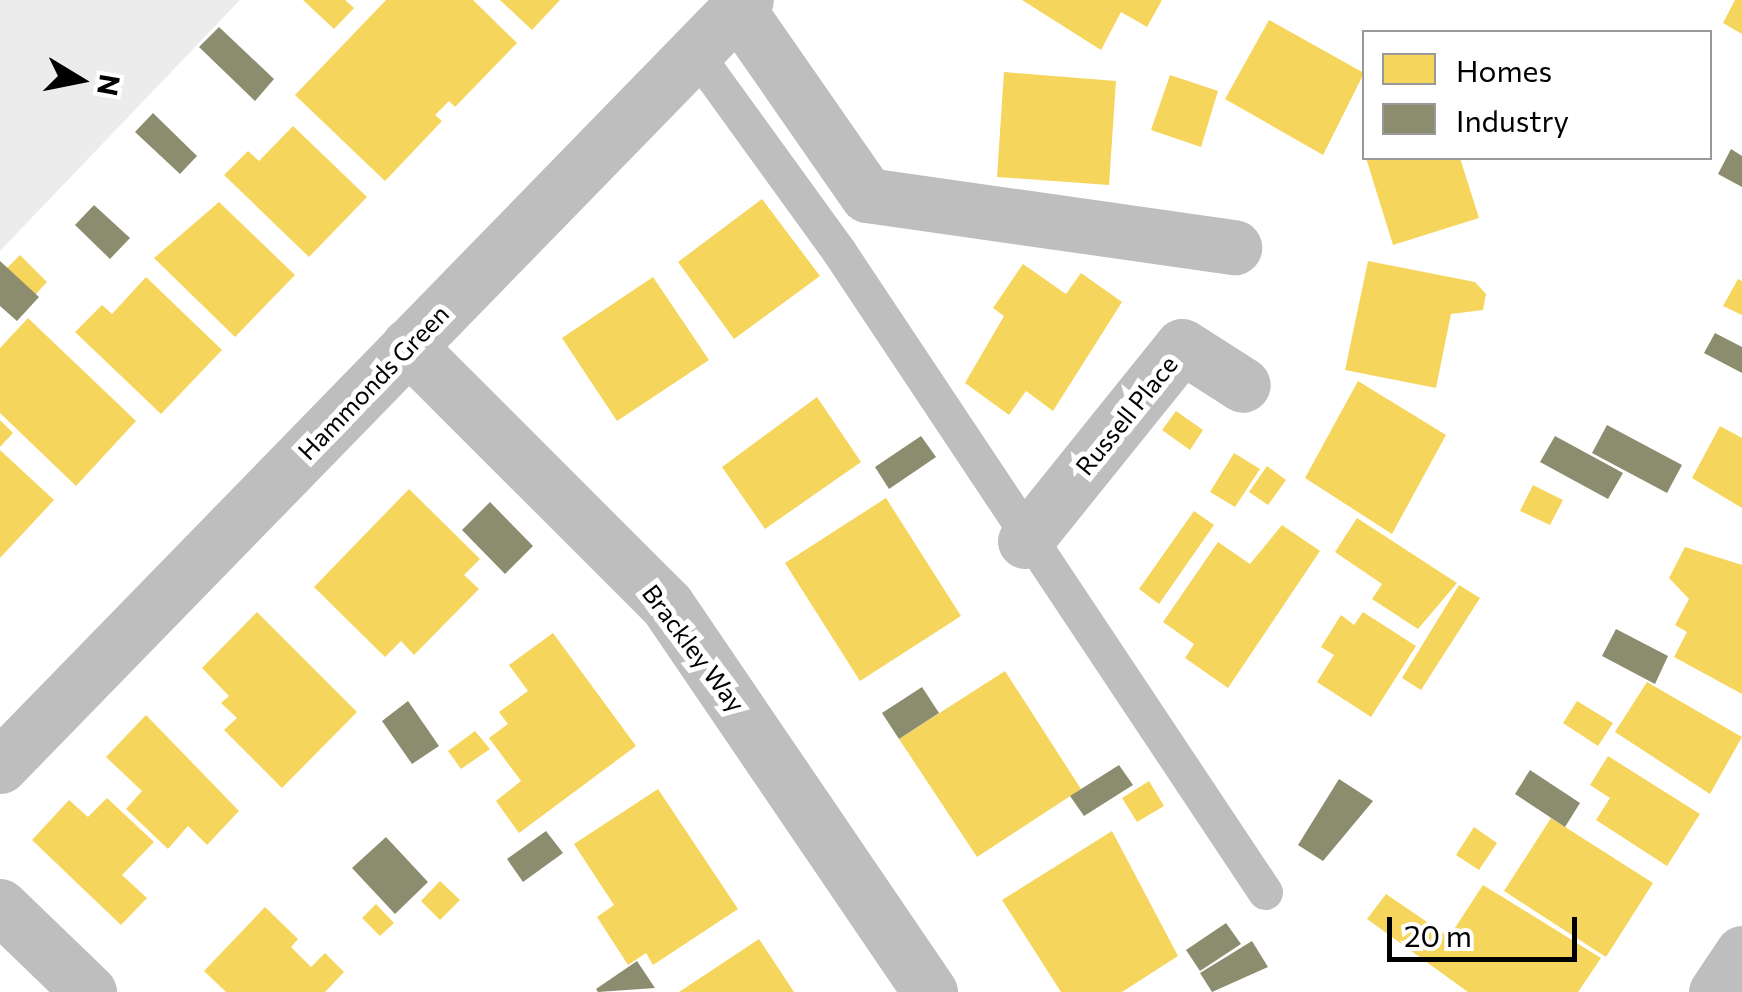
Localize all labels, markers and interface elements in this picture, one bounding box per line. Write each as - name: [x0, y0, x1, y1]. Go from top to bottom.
- north arrow: [30, 30, 130, 130]
- legend: [1362, 30, 1712, 160]
- text: Homes: [1456, 51, 1552, 88]
- text: N: [91, 72, 128, 99]
- text: Industry: [1456, 101, 1569, 138]
- street label: Hammonds Green: [291, 298, 455, 466]
- street label: Russell Place: [1069, 349, 1183, 481]
- street label: Brackley Way: [636, 578, 752, 718]
- scale bar: [1392, 897, 1582, 959]
- text: 20 m: [1404, 916, 1472, 953]

